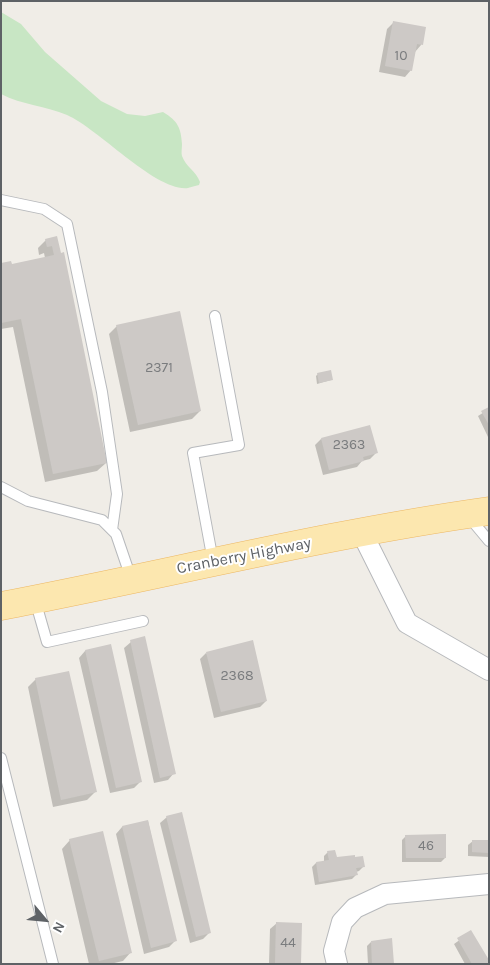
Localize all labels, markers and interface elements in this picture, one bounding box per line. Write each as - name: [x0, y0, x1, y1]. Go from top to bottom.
- house number: 10: [395, 48, 407, 64]
- house number: 2371: [145, 360, 173, 376]
- house number: 2363: [333, 437, 365, 453]
- street label: Cranberry Highway: [175, 534, 313, 578]
- house number: 2368: [221, 668, 253, 684]
- house number: 46: [418, 838, 434, 854]
- north arrow: [20, 895, 70, 945]
- text: N: [49, 919, 69, 936]
- house number: 44: [280, 935, 296, 951]

